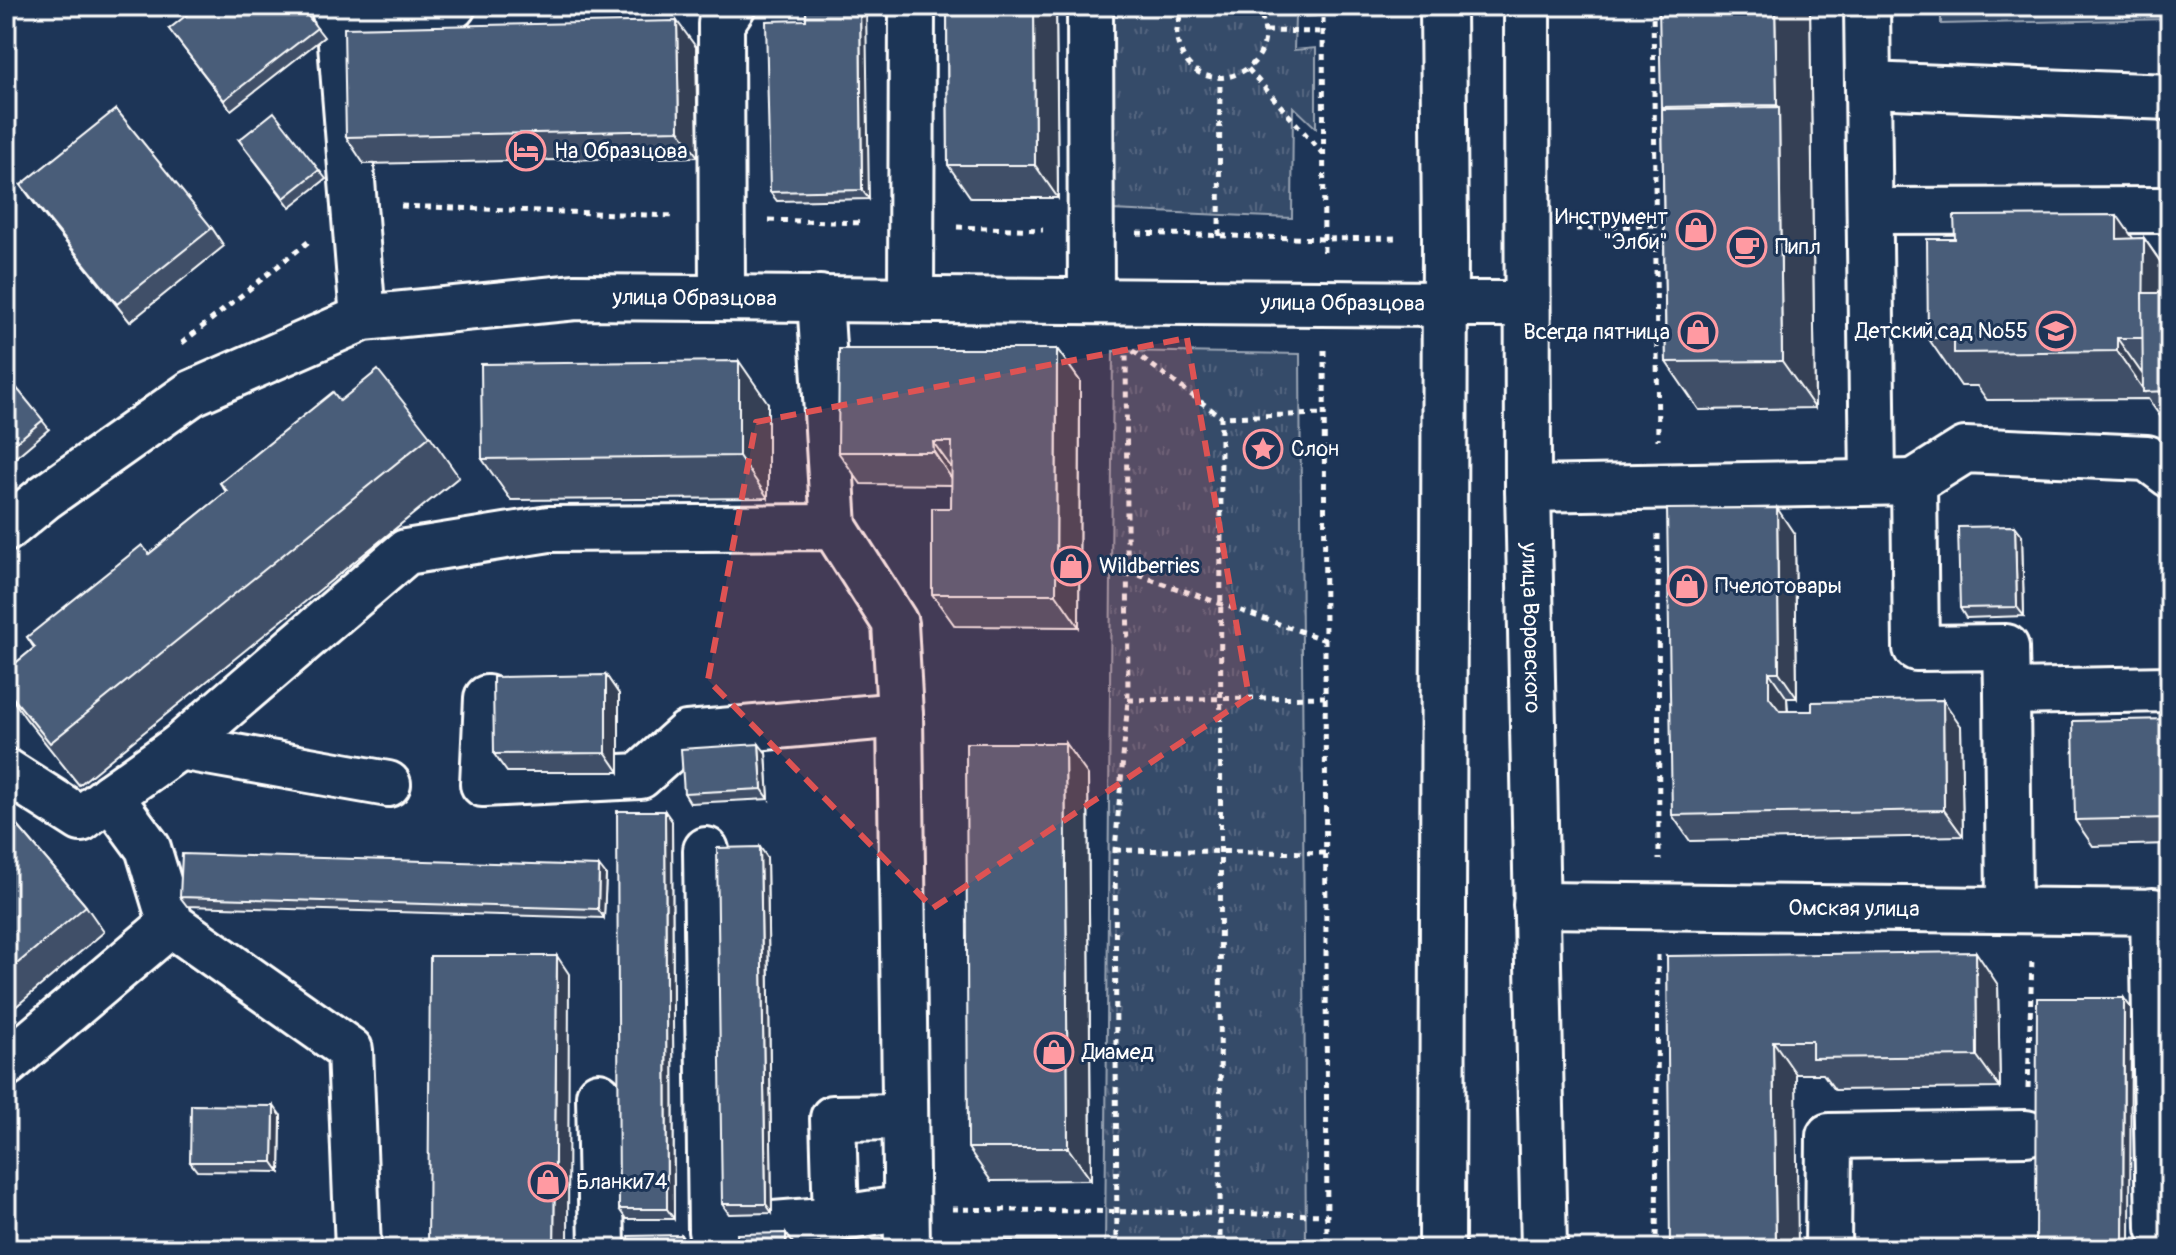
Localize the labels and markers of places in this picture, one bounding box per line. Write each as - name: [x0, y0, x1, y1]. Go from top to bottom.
- hotel icon: На Образцова: [505, 130, 547, 172]
- place label: На Образцова: [554, 137, 687, 165]
- place label: Инструмент "Элби": [1555, 203, 1668, 256]
- shop icon: Инструмент "Элби": [1675, 209, 1717, 251]
- cafe icon: Пипл: [1726, 226, 1768, 268]
- place label: Пипл: [1775, 233, 1821, 261]
- school or university icon: Детский сад №55: [2035, 310, 2077, 352]
- shop icon: Всегда пятница: [1677, 311, 1719, 353]
- place label: Детский сад №55: [1854, 317, 2028, 345]
- place label: Всегда пятница: [1523, 318, 1670, 346]
- place icon: Слон: [1242, 428, 1284, 470]
- place label: Слон: [1291, 435, 1339, 463]
- shop icon: Wildberries: [1050, 545, 1092, 587]
- place label: Wildberries: [1099, 552, 1200, 580]
- shop icon: Пчелотовары: [1666, 565, 1708, 607]
- place label: Пчелотовары: [1715, 572, 1842, 600]
- shop icon: Диамед: [1033, 1031, 1075, 1073]
- place label: Диамед: [1081, 1038, 1154, 1066]
- shop icon: Бланки74: [527, 1161, 569, 1203]
- place label: Бланки74: [576, 1168, 668, 1196]

